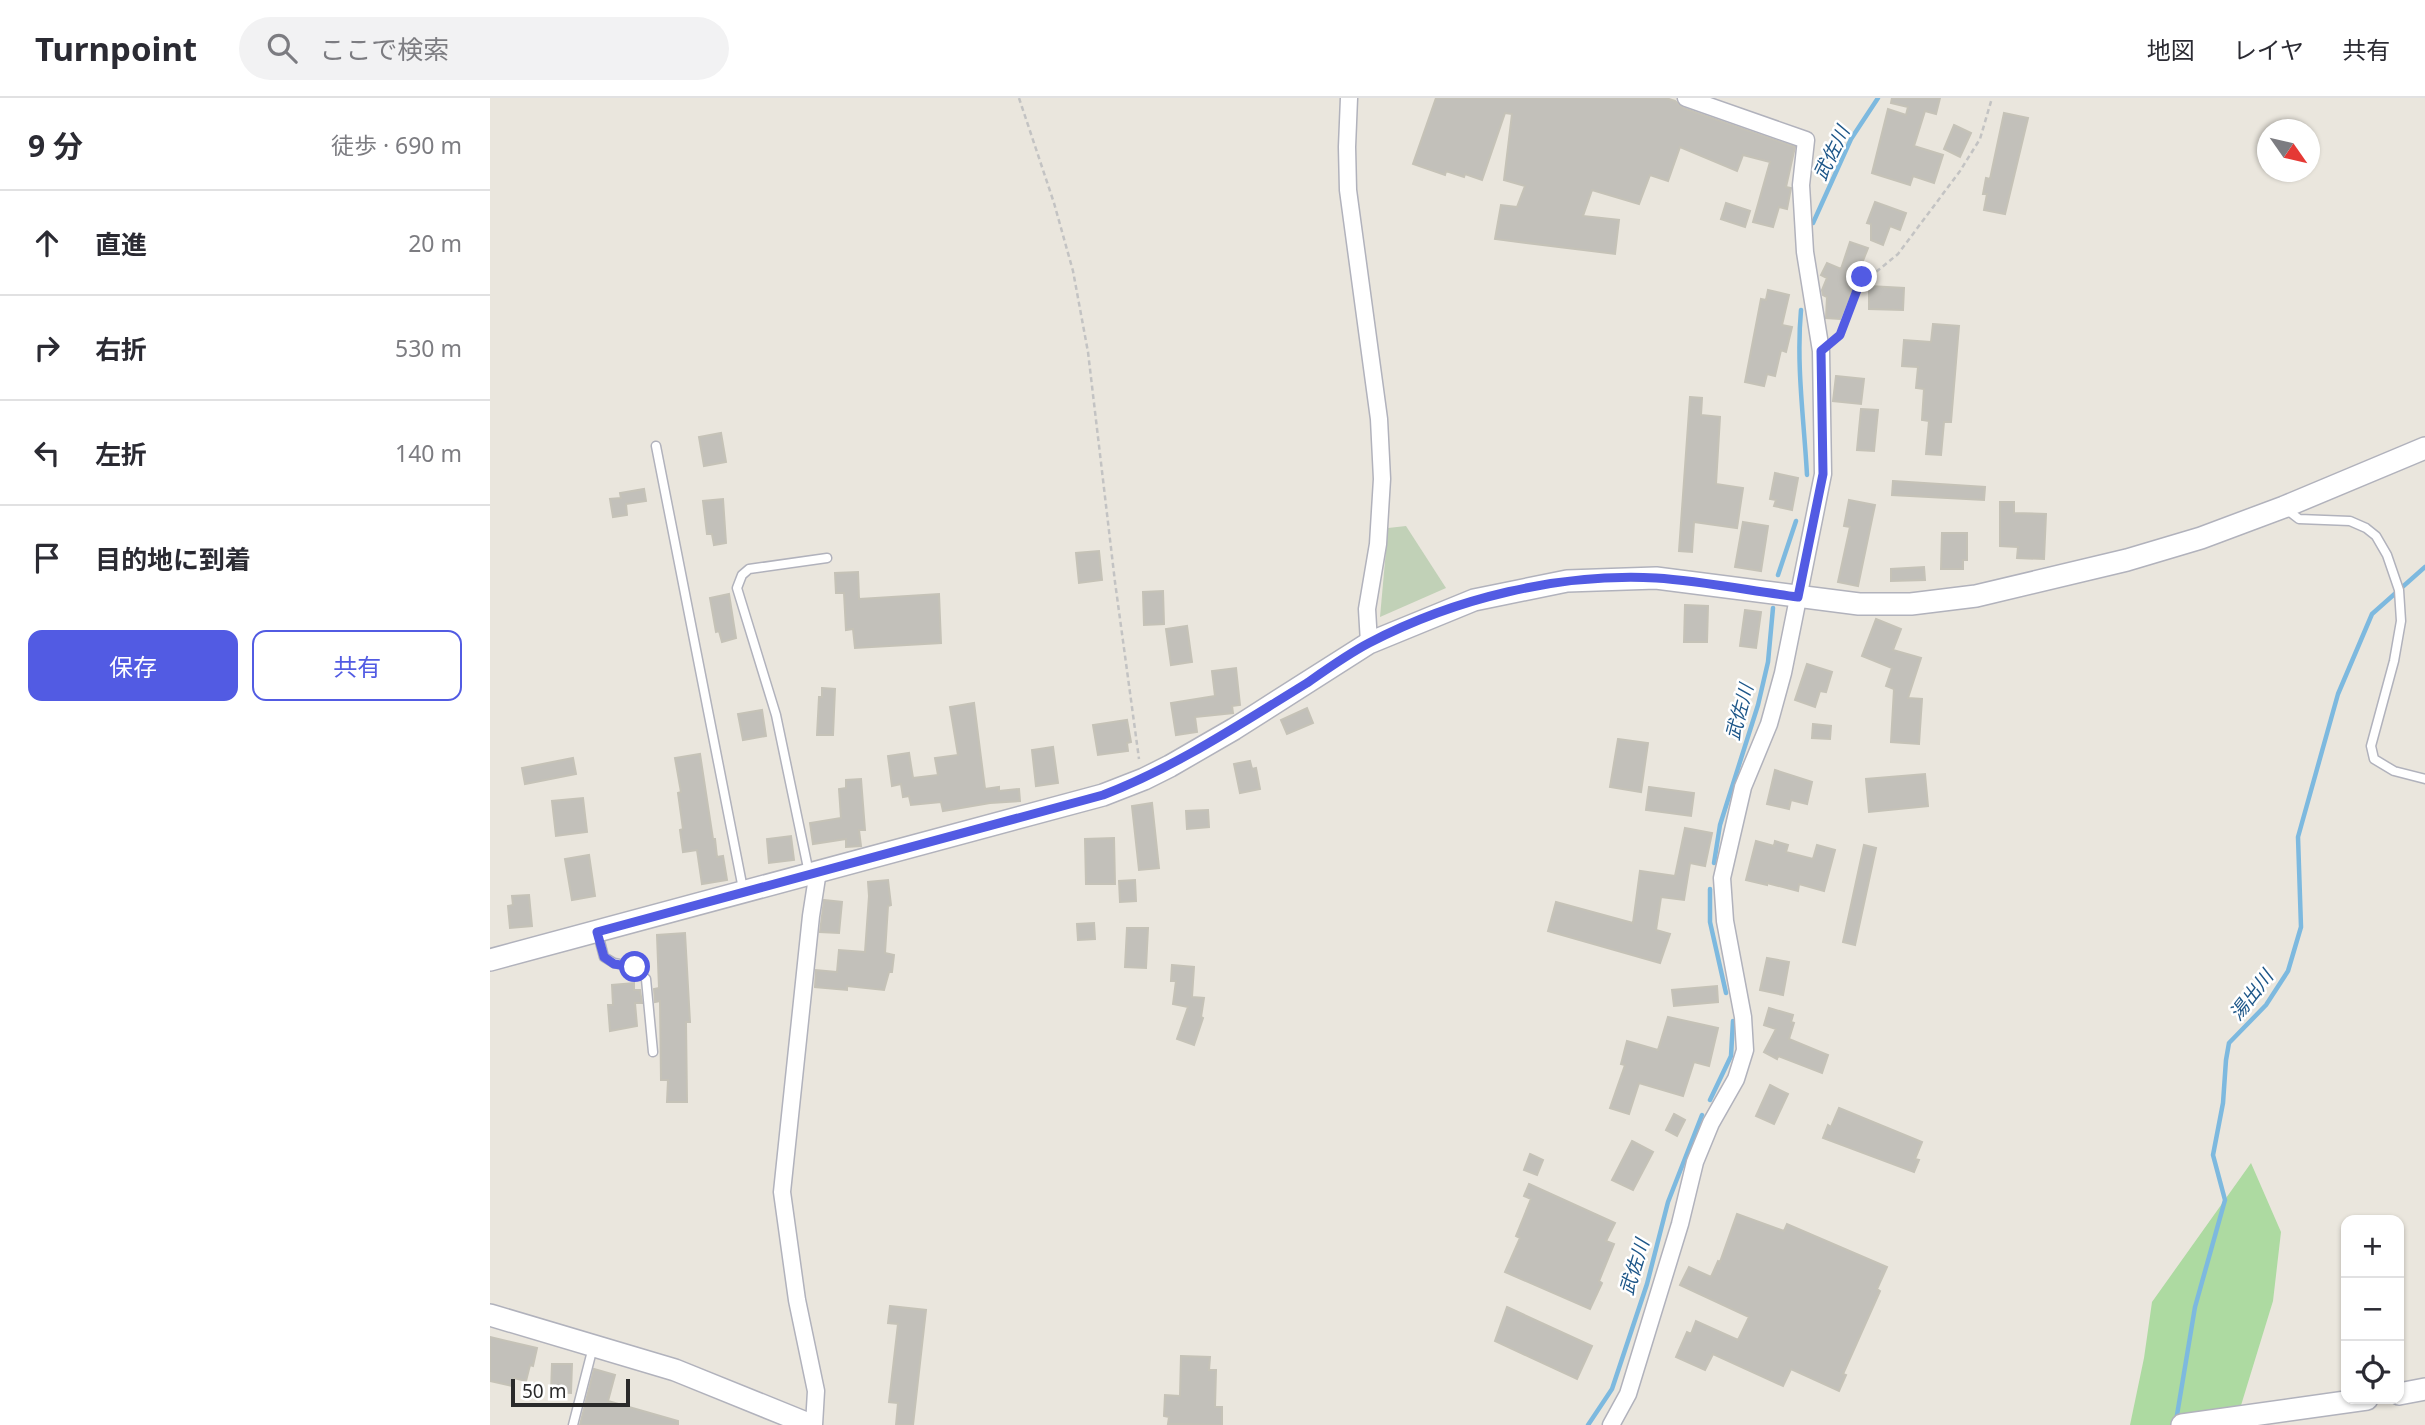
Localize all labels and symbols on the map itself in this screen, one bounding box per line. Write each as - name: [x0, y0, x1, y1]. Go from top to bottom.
- north arrow: [2257, 119, 2320, 182]
- water label: 武佐川: [1807, 120, 1856, 184]
- route end: [1846, 261, 1877, 292]
- water label: 武佐川: [1719, 679, 1759, 743]
- route start: [619, 951, 650, 982]
- water label: 湯出川: [2223, 963, 2280, 1025]
- water label: 武佐川: [1613, 1234, 1655, 1298]
- scale bar: [511, 1376, 630, 1408]

